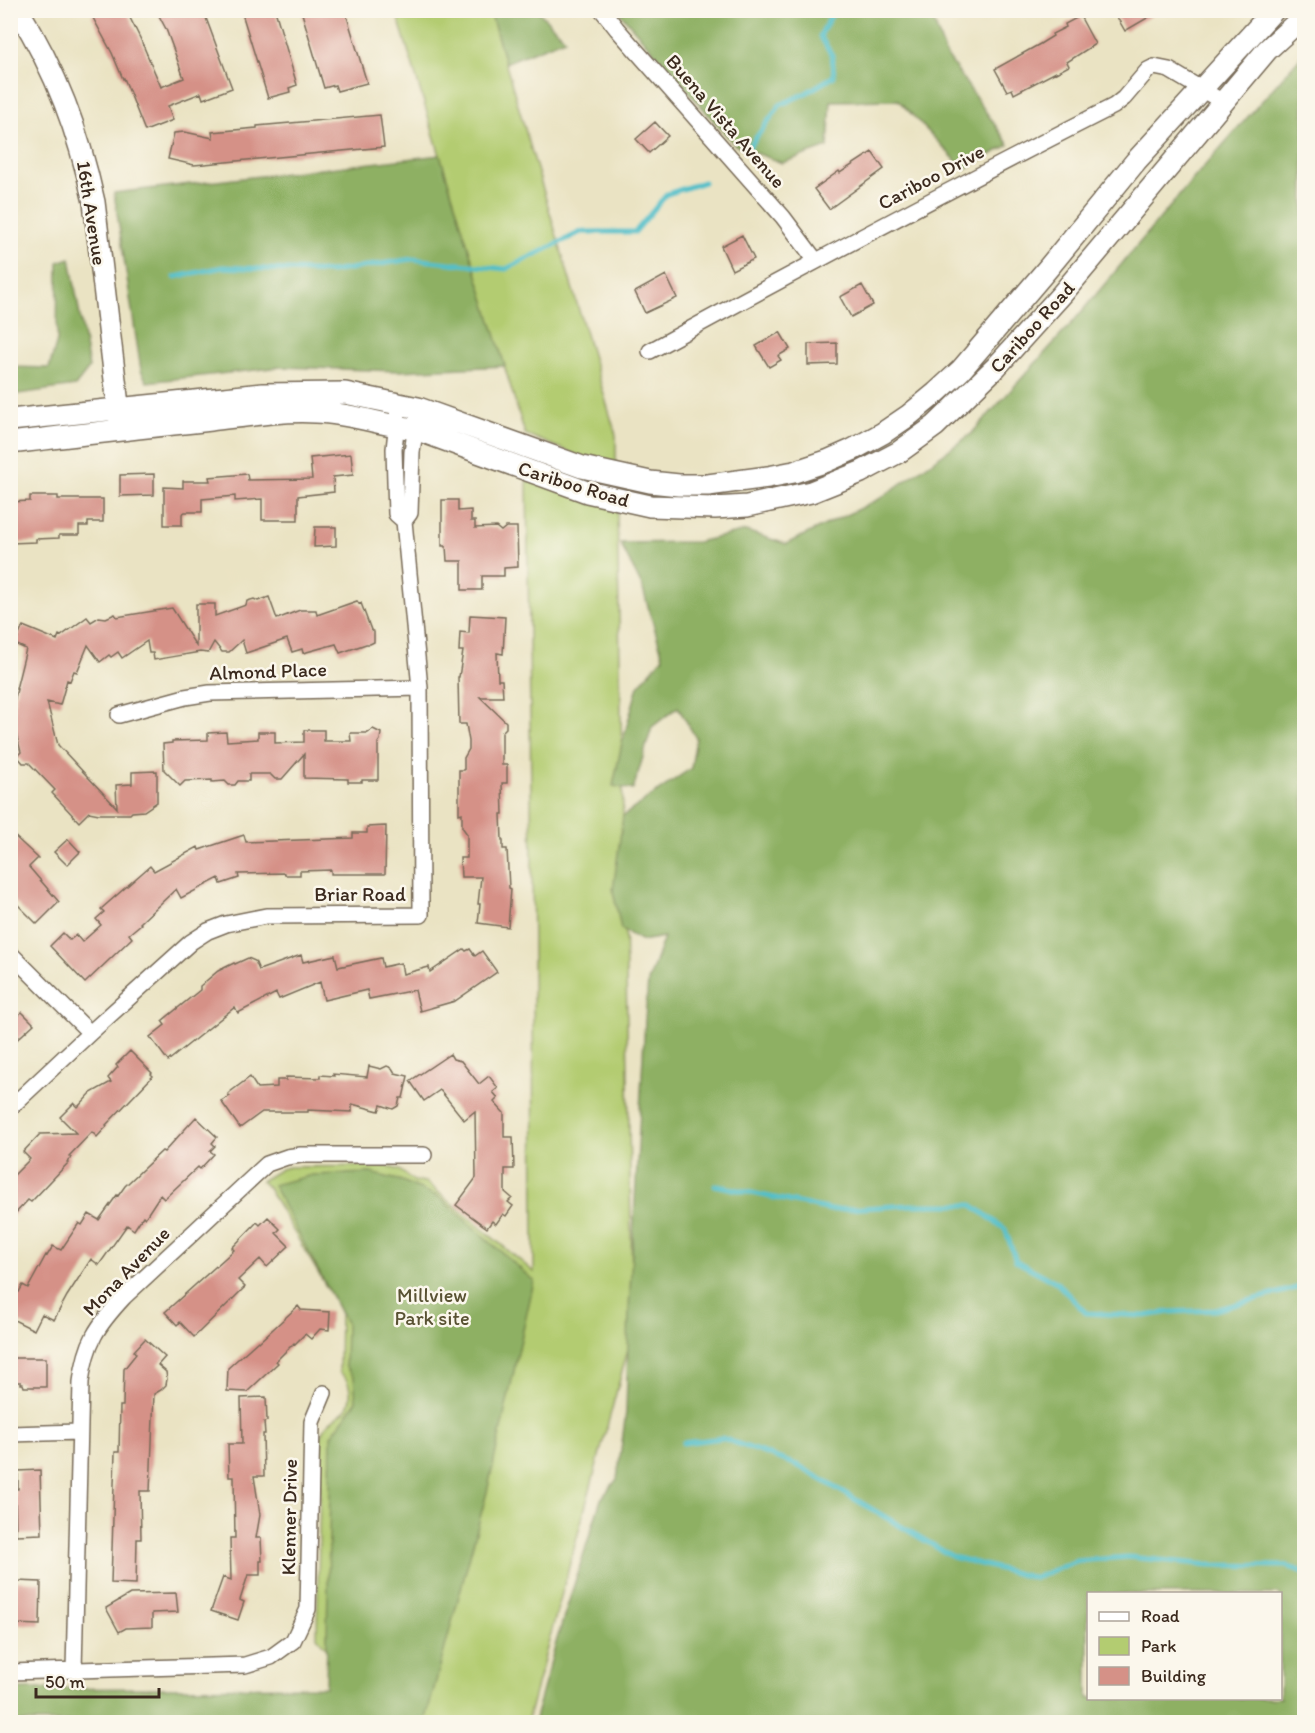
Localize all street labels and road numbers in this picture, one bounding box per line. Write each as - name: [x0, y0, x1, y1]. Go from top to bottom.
- street label: Buena Vista Avenue: [661, 49, 791, 193]
- street label: Cariboo Drive: [874, 139, 988, 215]
- street label: 16th Avenue: [72, 159, 112, 267]
- street label: Cariboo Road: [985, 276, 1079, 378]
- street label: Cariboo Road: [515, 456, 633, 512]
- street label: Almond Place: [209, 657, 327, 685]
- street label: Briar Road: [314, 882, 406, 906]
- street label: Mona Avenue: [77, 1221, 175, 1321]
- street label: Klenner Drive: [276, 1459, 302, 1575]

